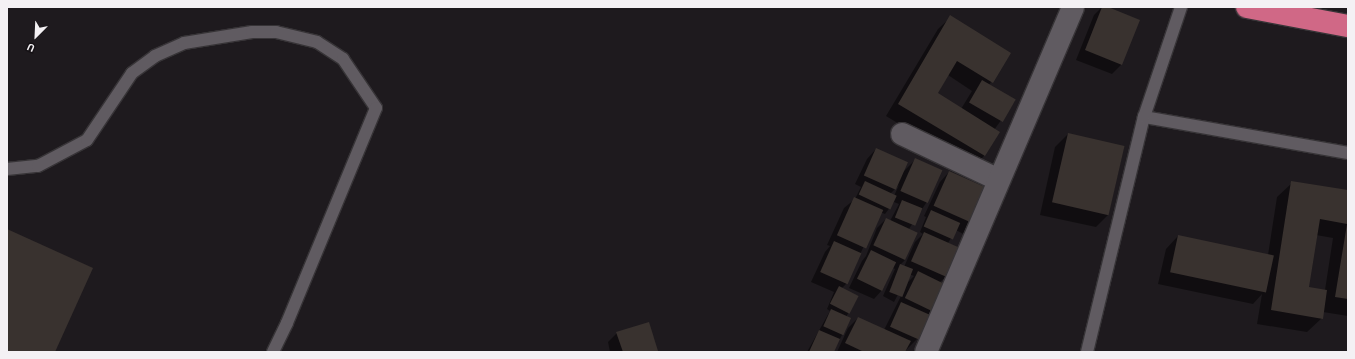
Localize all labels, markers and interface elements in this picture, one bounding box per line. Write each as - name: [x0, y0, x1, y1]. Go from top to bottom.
- north arrow: [16, 16, 56, 56]
- text: U: [25, 41, 36, 54]

